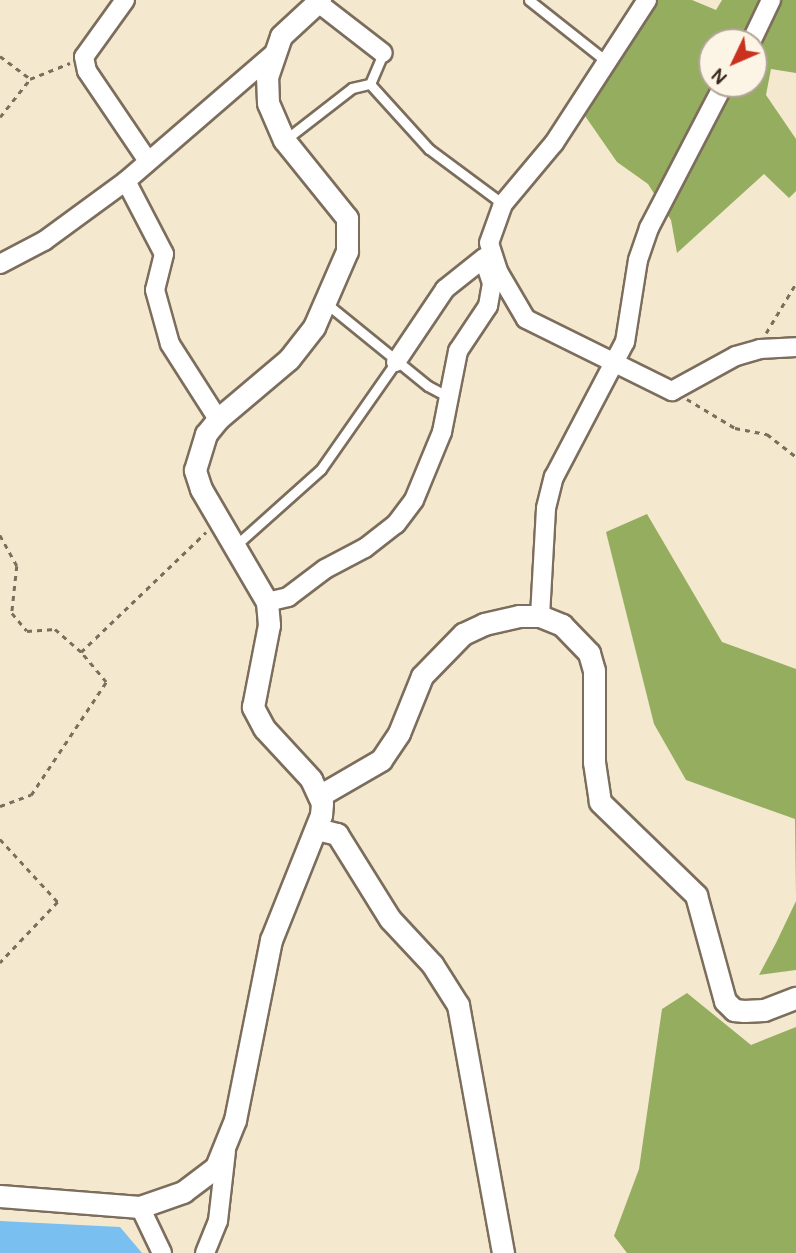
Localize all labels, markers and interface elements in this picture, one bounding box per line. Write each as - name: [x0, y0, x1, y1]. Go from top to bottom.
- north arrow: [698, 28, 768, 98]
- text: N: [706, 63, 732, 89]

